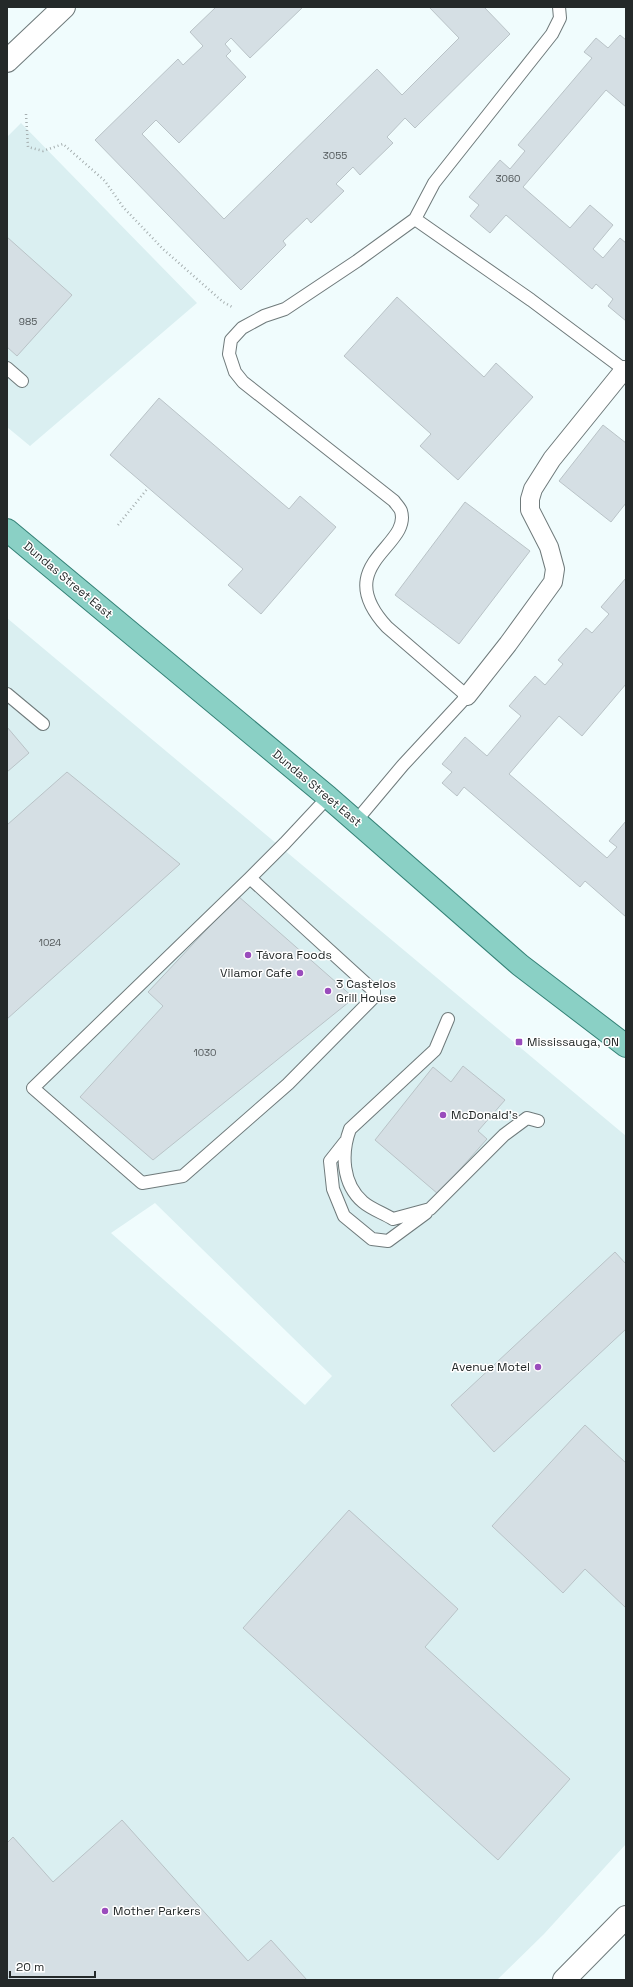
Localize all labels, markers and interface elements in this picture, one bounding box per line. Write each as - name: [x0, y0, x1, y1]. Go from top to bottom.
- house number: 3055: [323, 149, 347, 162]
- house number: 3060: [496, 172, 520, 185]
- house number: 985: [19, 315, 37, 328]
- street label: Dundas Street East: [20, 538, 116, 622]
- street label: Dundas Street East: [269, 746, 365, 830]
- house number: 1024: [39, 936, 61, 949]
- place label: Távora Foods: [256, 947, 332, 963]
- marker: Távora Foods: [243, 950, 253, 960]
- place label: Vilamor Cafe: [220, 965, 292, 981]
- marker: Vilamor Cafe: [295, 968, 305, 978]
- place label: 3 Castelos Grill House: [336, 976, 396, 1006]
- marker: 3 Castelos Grill House: [323, 986, 333, 996]
- place label: Mississauga, ON: [527, 1034, 619, 1050]
- marker: Mississauga, ON: [514, 1037, 524, 1047]
- house number: 1030: [193, 1046, 217, 1059]
- place label: McDonald's: [451, 1107, 518, 1123]
- marker: McDonald's: [438, 1110, 448, 1120]
- place label: Avenue Motel: [452, 1359, 530, 1375]
- marker: Avenue Motel: [533, 1362, 543, 1372]
- place label: Mother Parkers: [113, 1903, 201, 1919]
- marker: Mother Parkers: [100, 1906, 110, 1916]
- scale bar: [10, 1953, 95, 1979]
- text: 20 m: [16, 1959, 44, 1975]

